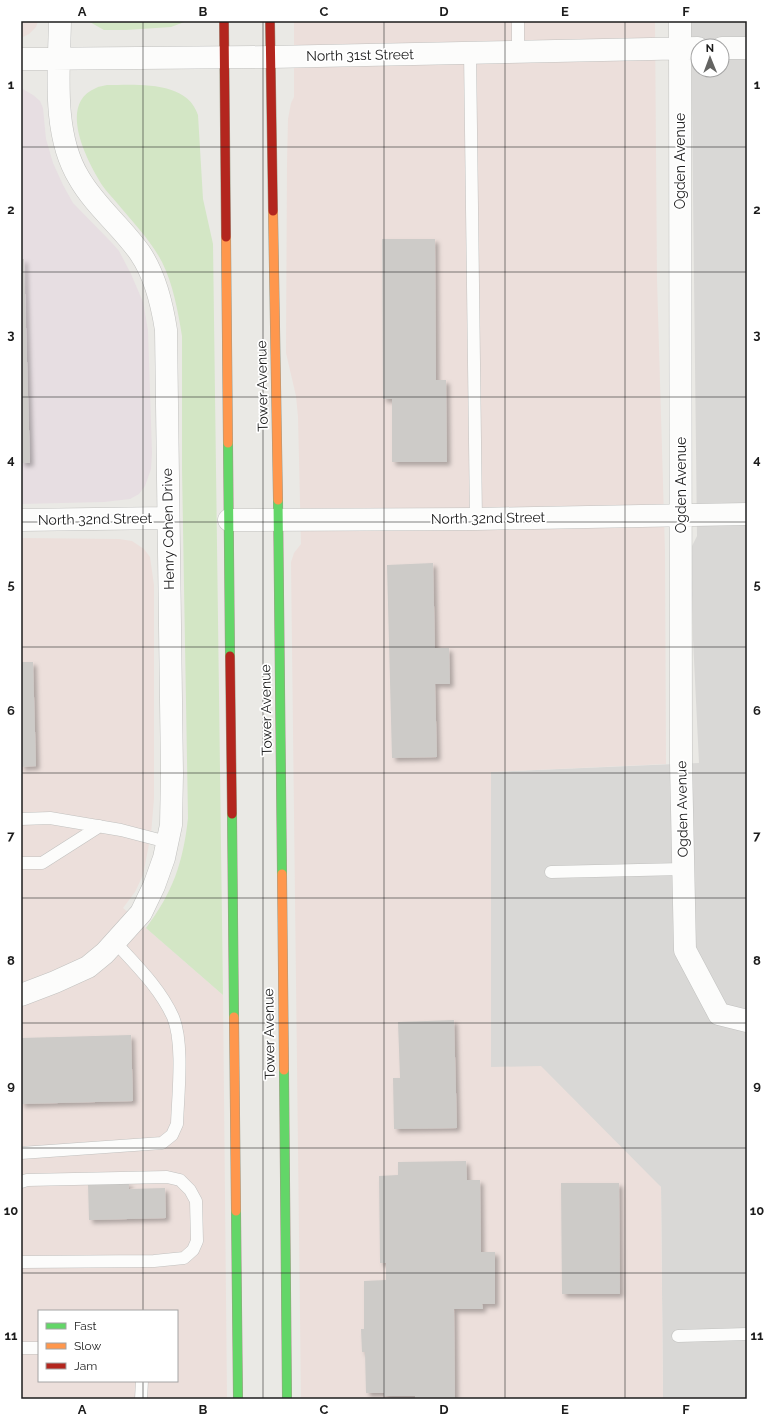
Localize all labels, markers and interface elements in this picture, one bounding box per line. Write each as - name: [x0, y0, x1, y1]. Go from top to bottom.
- text: A: [78, 4, 87, 19]
- text: B: [199, 4, 208, 19]
- text: C: [320, 4, 329, 19]
- text: D: [439, 4, 449, 19]
- text: E: [561, 4, 569, 19]
- text: F: [682, 4, 690, 19]
- north arrow: [690, 38, 730, 78]
- text: N: [706, 42, 714, 55]
- street label: North 31st Street: [306, 46, 414, 64]
- text: 1: [8, 77, 15, 92]
- text: 1: [754, 77, 761, 92]
- street label: Ogden Avenue: [672, 113, 688, 209]
- text: 2: [7, 202, 15, 217]
- text: 2: [753, 202, 761, 217]
- text: 3: [7, 327, 15, 342]
- text: 3: [753, 327, 761, 342]
- street label: Tower Avenue: [253, 340, 271, 432]
- street label: Ogden Avenue: [673, 437, 689, 533]
- text: 4: [7, 452, 15, 467]
- text: 4: [753, 452, 761, 467]
- street label: Henry Cohen Drive: [159, 468, 177, 590]
- street label: North 32nd Street: [431, 509, 546, 527]
- street label: North 32nd Street: [38, 510, 153, 528]
- text: 5: [7, 577, 15, 592]
- text: 5: [753, 577, 761, 592]
- street label: Tower Avenue: [257, 664, 275, 756]
- text: 6: [7, 703, 15, 718]
- text: 6: [753, 703, 761, 718]
- street label: Ogden Avenue: [673, 761, 691, 857]
- text: 7: [7, 828, 15, 843]
- text: 7: [753, 828, 761, 843]
- text: 8: [7, 953, 15, 968]
- text: 8: [753, 953, 761, 968]
- street label: Tower Avenue: [260, 988, 278, 1080]
- text: 9: [7, 1078, 15, 1093]
- text: 9: [753, 1078, 761, 1093]
- text: 10: [4, 1203, 18, 1218]
- text: 10: [750, 1203, 764, 1218]
- legend: [38, 1310, 178, 1382]
- text: Fast: [74, 1319, 97, 1333]
- text: 11: [5, 1328, 18, 1343]
- text: 11: [751, 1328, 764, 1343]
- text: Slow: [74, 1339, 101, 1353]
- text: Jam: [74, 1359, 97, 1373]
- text: A: [78, 1402, 87, 1417]
- text: B: [199, 1402, 208, 1417]
- text: C: [320, 1402, 329, 1417]
- text: D: [439, 1402, 449, 1417]
- text: E: [561, 1402, 569, 1417]
- text: F: [682, 1402, 690, 1417]

